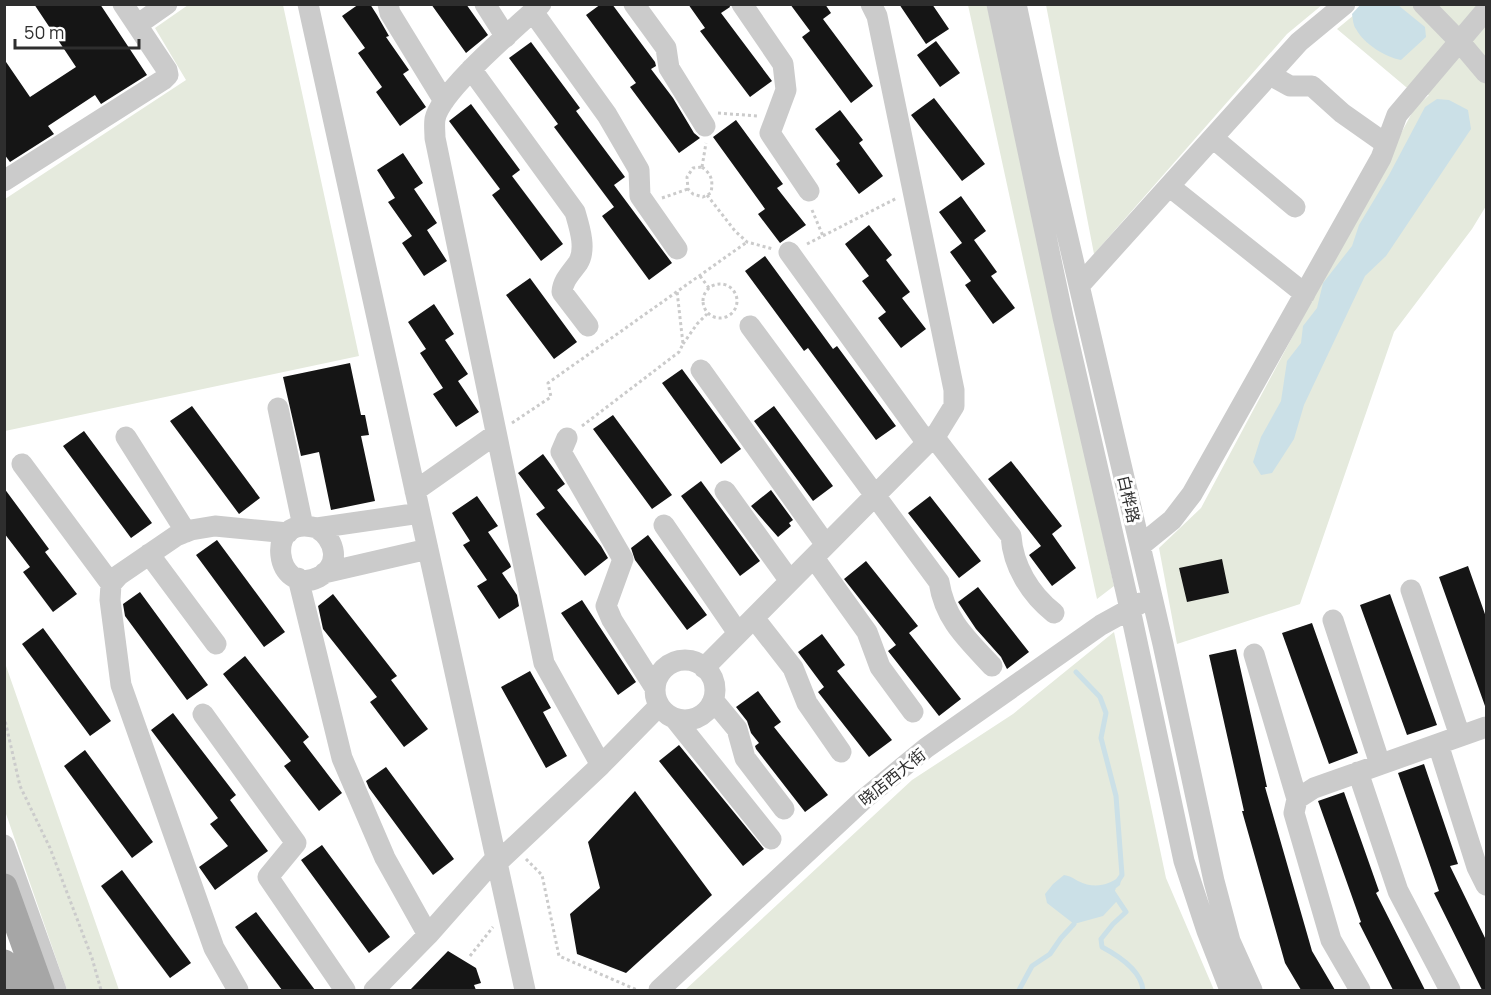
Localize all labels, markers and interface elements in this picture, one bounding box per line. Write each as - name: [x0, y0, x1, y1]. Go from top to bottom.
- scale bar: [15, 12, 140, 50]
- text: 50 m: [24, 20, 64, 44]
- street label: 白桦路: [1113, 473, 1145, 525]
- street label: 晓店西大街: [854, 743, 930, 811]

